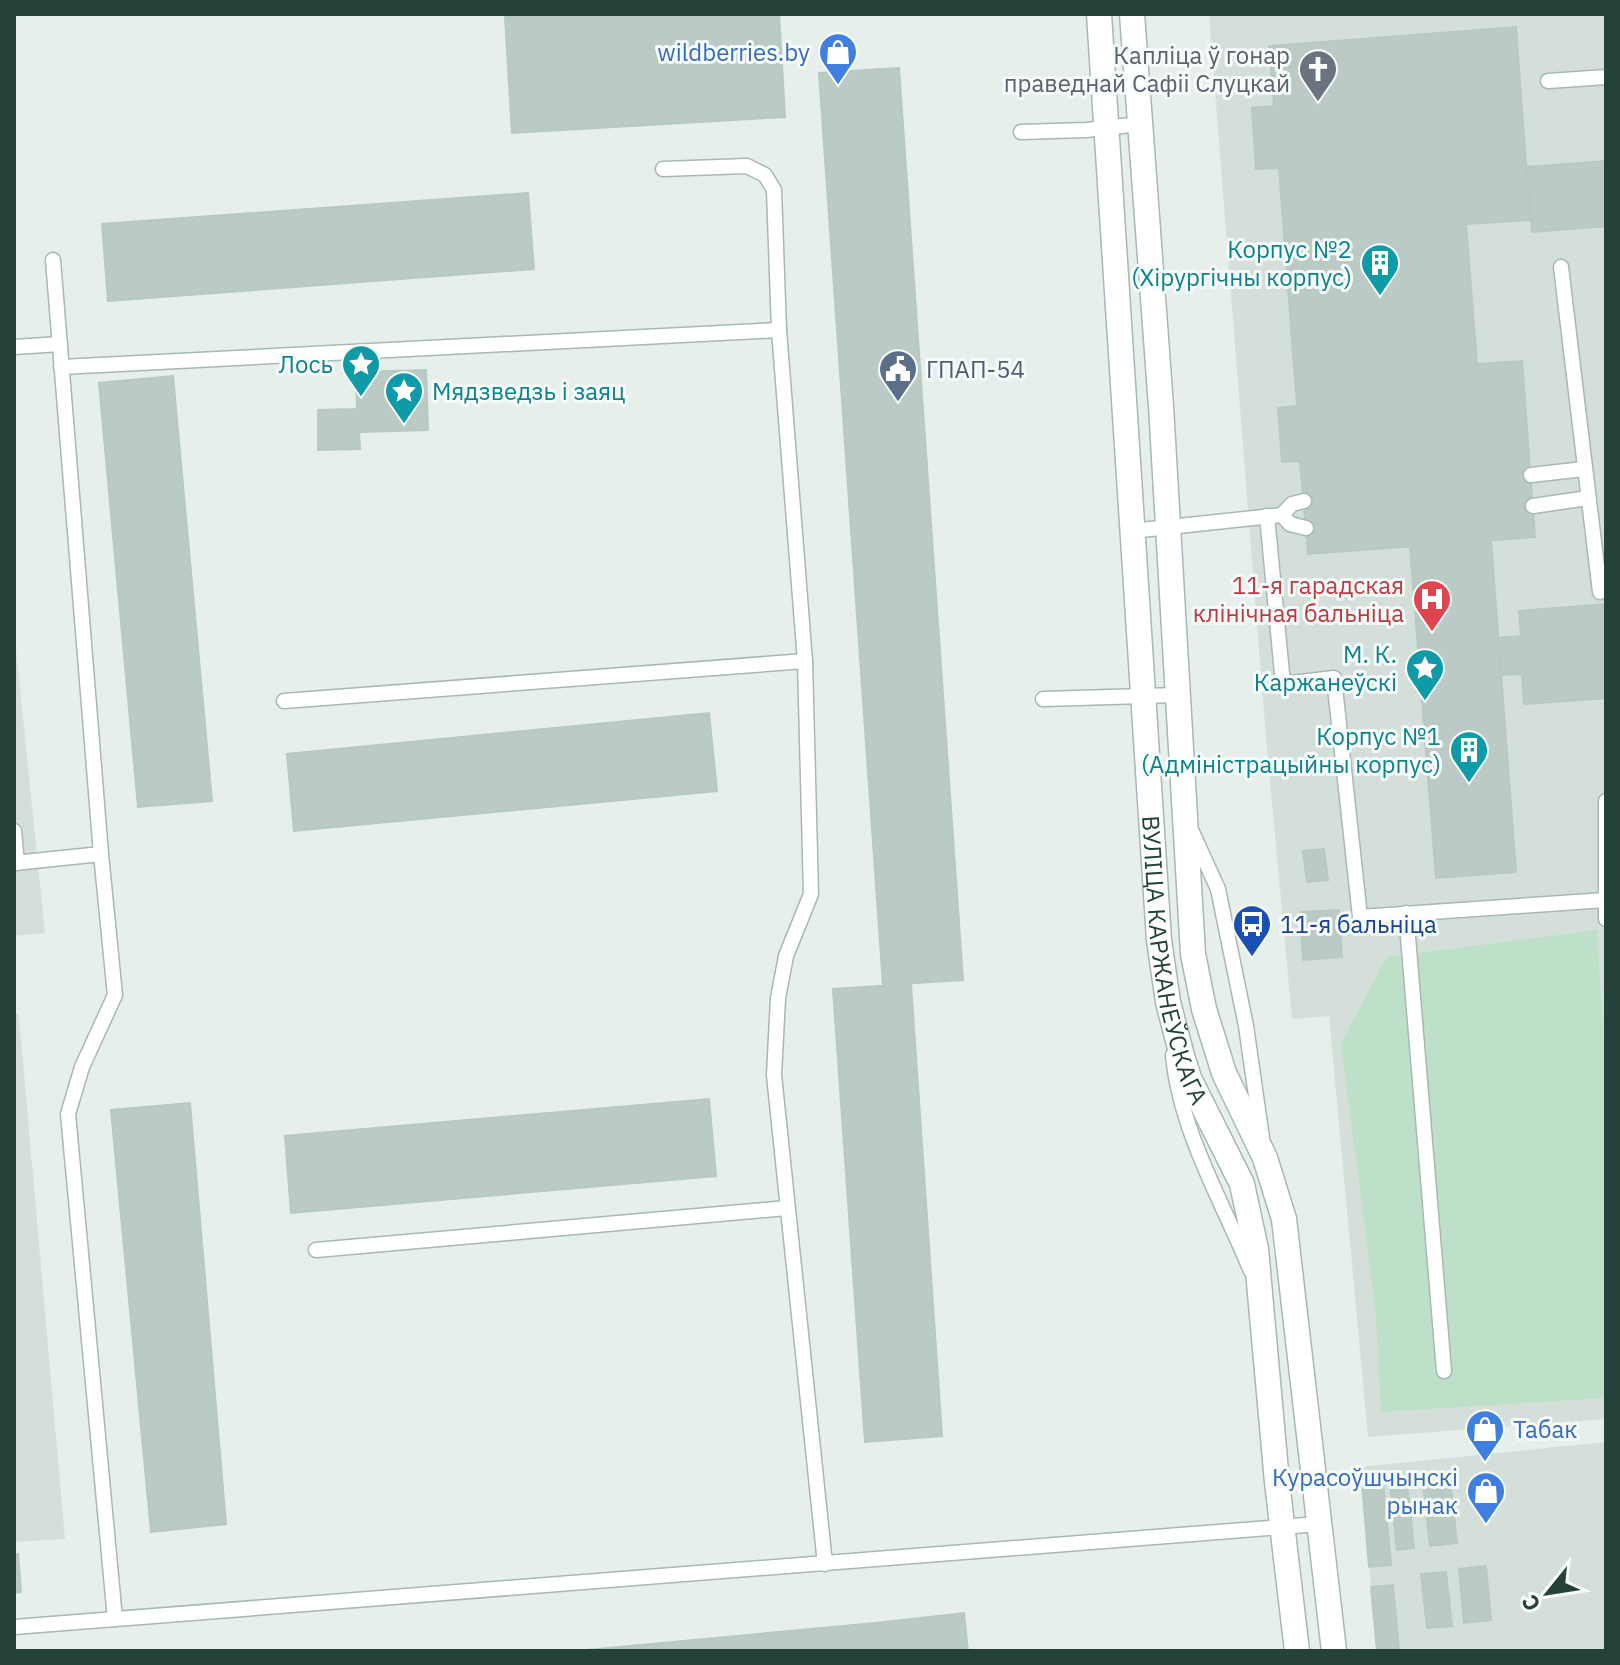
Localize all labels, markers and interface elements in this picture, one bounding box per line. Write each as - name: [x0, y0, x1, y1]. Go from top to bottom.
- shop icon: wildberries.by: [817, 31, 859, 86]
- place label: wildberries.by: [657, 36, 810, 68]
- place label: Капліца ў гонар праведнай Сафіі Слуцкай: [1004, 39, 1290, 99]
- church icon: Капліца ў гонар праведнай Сафіі Слуцкай: [1297, 48, 1339, 103]
- place label: Корпус №2 (Хірургічны корпус): [1131, 233, 1352, 293]
- building icon: Корпус №2 (Хірургічны корпус): [1359, 242, 1401, 297]
- place icon: Лось: [340, 343, 382, 398]
- place label: Лось: [279, 348, 333, 380]
- public building icon: ГПАП-54: [877, 348, 919, 403]
- place label: ГПАП-54: [926, 353, 1025, 385]
- place icon: Мядзведзь і заяц: [383, 370, 425, 425]
- place label: Мядзведзь і заяц: [432, 375, 625, 407]
- place label: 11-я гарадская клінічная бальніца: [1193, 569, 1404, 629]
- hospital icon: 11-я гарадская клінічная бальніца: [1411, 578, 1453, 633]
- place label: М. К. Каржанеўскі: [1254, 638, 1397, 698]
- place icon: М. К. Каржанеўскі: [1404, 647, 1446, 702]
- place label: Корпус №1 (Адміністрацыйны корпус): [1141, 720, 1441, 780]
- building icon: Корпус №1 (Адміністрацыйны корпус): [1448, 729, 1490, 784]
- street label: ВУЛІЦА КАРЖАНЕЎСКАГА: [1135, 815, 1216, 1110]
- bus stop icon: 11-я бальніца: [1231, 903, 1273, 958]
- place label: 11-я бальніца: [1280, 908, 1437, 940]
- shop icon: Табак: [1464, 1408, 1506, 1463]
- place label: Табак: [1513, 1413, 1578, 1445]
- place label: Курасоўшчынскі рынак: [1272, 1461, 1458, 1521]
- shop icon: Курасоўшчынскі рынак: [1465, 1470, 1507, 1525]
- north arrow: [1508, 1553, 1588, 1633]
- text: С: [1514, 1590, 1546, 1617]

